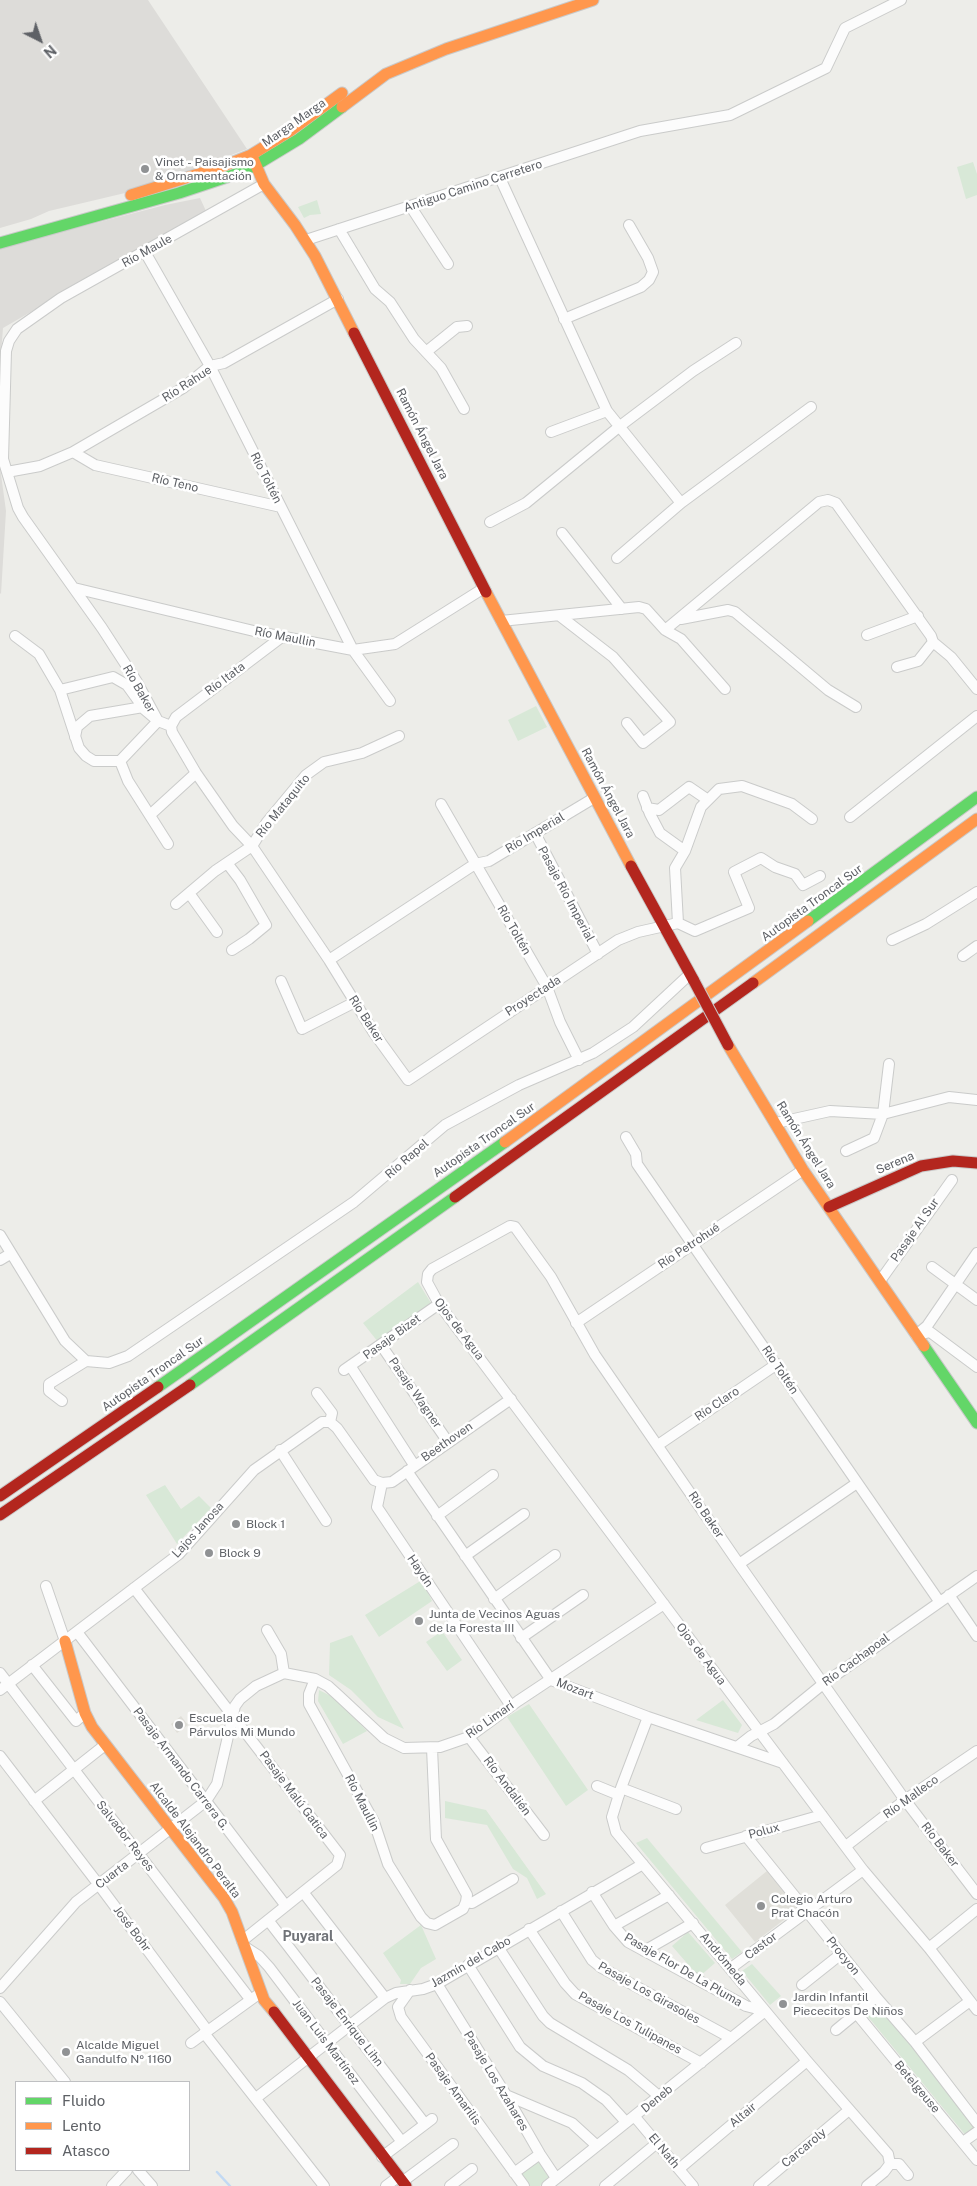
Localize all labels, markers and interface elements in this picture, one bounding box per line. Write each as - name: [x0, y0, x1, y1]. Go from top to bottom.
- north arrow: [15, 15, 65, 65]
- text: N: [40, 42, 59, 61]
- street label: Marga Marga: [259, 96, 329, 150]
- place label: Vinet - Paisajismo & Ornamentación: [155, 155, 254, 183]
- street label: Antiguo Camino Carretero: [402, 157, 544, 215]
- marker: Vinet - Paisajismo & Ornamentación: [139, 163, 151, 175]
- street label: Río Maule: [119, 231, 175, 271]
- street label: Río Rahue: [160, 363, 214, 405]
- street label: Ramón Ángel Jara: [393, 386, 451, 482]
- street label: Río Toltén: [247, 450, 285, 506]
- street label: Río Teno: [150, 471, 200, 495]
- street label: Río Maullin: [253, 624, 317, 650]
- street label: Río Itata: [202, 659, 248, 699]
- street label: Río Baker: [119, 662, 159, 716]
- street label: Ramón Ángel Jara: [578, 745, 638, 841]
- street label: Río Mataquito: [253, 771, 313, 841]
- street label: Río Imperial: [503, 810, 567, 856]
- street label: Pasaje Río Imperial: [535, 844, 597, 944]
- street label: Autopista Troncal Sur: [759, 862, 865, 944]
- street label: Río Toltén: [494, 903, 534, 957]
- street label: Proyectada: [503, 973, 563, 1019]
- street label: Río Baker: [345, 993, 387, 1045]
- street label: Autopista Troncal Sur: [430, 1099, 538, 1181]
- street label: Ramón Ángel Jara: [773, 1099, 839, 1191]
- street label: Río Rapel: [382, 1136, 432, 1182]
- street label: Serena: [874, 1149, 916, 1177]
- street label: Pasaje Al Sur: [888, 1195, 942, 1265]
- street label: Río Petrohué: [655, 1220, 723, 1272]
- street label: Ojos de Agua: [431, 1295, 487, 1363]
- street label: Pasaje Bizet: [360, 1311, 424, 1363]
- street label: Autopista Troncal Sur: [99, 1333, 207, 1415]
- street label: Río Toltén: [759, 1343, 801, 1397]
- street label: Pasaje Wagner: [385, 1355, 445, 1431]
- street label: Río Claro: [692, 1384, 742, 1424]
- street label: Beethoven: [419, 1419, 475, 1465]
- street label: Río Baker: [685, 1489, 727, 1541]
- street label: Lajos Janosa: [169, 1499, 227, 1561]
- place label: Block 1: [246, 1517, 285, 1531]
- marker: Block 1: [230, 1518, 242, 1530]
- place label: Block 9: [219, 1546, 261, 1560]
- marker: Block 9: [203, 1547, 215, 1559]
- street label: Haydn: [404, 1552, 436, 1590]
- place label: Junta de Vecinos Aguas de la Foresta III: [429, 1607, 560, 1635]
- marker: Junta de Vecinos Aguas de la Foresta III: [413, 1615, 425, 1627]
- street label: Ojos de Agua: [673, 1620, 729, 1688]
- street label: Río Cachapoal: [820, 1631, 892, 1689]
- street label: Mozart: [554, 1675, 596, 1703]
- street label: Río Limarí: [463, 1698, 517, 1742]
- street label: Pasaje Armando Carrera G.: [130, 1705, 232, 1833]
- place label: Escuela de Párvulos Mi Mundo: [189, 1711, 295, 1739]
- marker: Escuela de Párvulos Mi Mundo: [173, 1719, 185, 1731]
- street label: Pasaje Malú Gatica: [256, 1748, 332, 1842]
- street label: Río Andalién: [480, 1754, 534, 1818]
- street label: Río Maullin: [342, 1772, 382, 1834]
- street label: Río Malleco: [881, 1772, 941, 1822]
- street label: Alcalde Alejandro Peralta: [147, 1779, 243, 1901]
- street label: Salvador Reyes: [93, 1798, 157, 1874]
- street label: Polux: [747, 1820, 781, 1842]
- street label: Río Baker: [918, 1820, 962, 1870]
- street label: Cuarta: [93, 1858, 131, 1892]
- place label: Colegio Arturo Prat Chacón: [771, 1892, 852, 1920]
- marker: Colegio Arturo Prat Chacón: [755, 1900, 767, 1912]
- street label: José Bohr: [110, 1903, 154, 1955]
- district label: Puyaral: [282, 1929, 334, 1945]
- street label: Andrómeda: [697, 1929, 749, 1989]
- street label: Castor: [742, 1929, 780, 1963]
- street label: Pasaje Flor De La Pluma: [621, 1930, 745, 2010]
- street label: Jazmín del Cabo: [429, 1933, 513, 1991]
- street label: Procyon: [823, 1934, 863, 1978]
- street label: Pasaje Los Girasoles: [596, 1959, 702, 2027]
- street label: Pasaje Enrique Lihn: [308, 1975, 386, 2069]
- street label: Pasaje Los Tulipanes: [576, 1989, 684, 2057]
- place label: Jardin Infantil Piececitos De Niños: [793, 1990, 903, 2018]
- street label: Juan Luis Martínez: [289, 1997, 363, 2087]
- marker: Jardin Infantil Piececitos De Niños: [777, 1998, 789, 2010]
- street label: Pasaje Los Azahares: [460, 2028, 532, 2134]
- place label: Alcalde Miguel Gandulfo Nº 1160: [76, 2038, 172, 2066]
- marker: Alcalde Miguel Gandulfo Nº 1160: [60, 2046, 72, 2058]
- street label: Pasaje Amarilis: [422, 2050, 484, 2128]
- street label: Betelgeuse: [891, 2058, 943, 2116]
- legend: [15, 2081, 190, 2171]
- street label: Deneb: [638, 2082, 676, 2116]
- text: Fluido: [62, 2092, 105, 2109]
- street label: Altair: [727, 2100, 759, 2130]
- text: Lento: [62, 2117, 101, 2134]
- street label: Carcaroly: [779, 2125, 829, 2171]
- street label: El Nath: [645, 2131, 683, 2171]
- text: Atasco: [62, 2142, 110, 2159]

